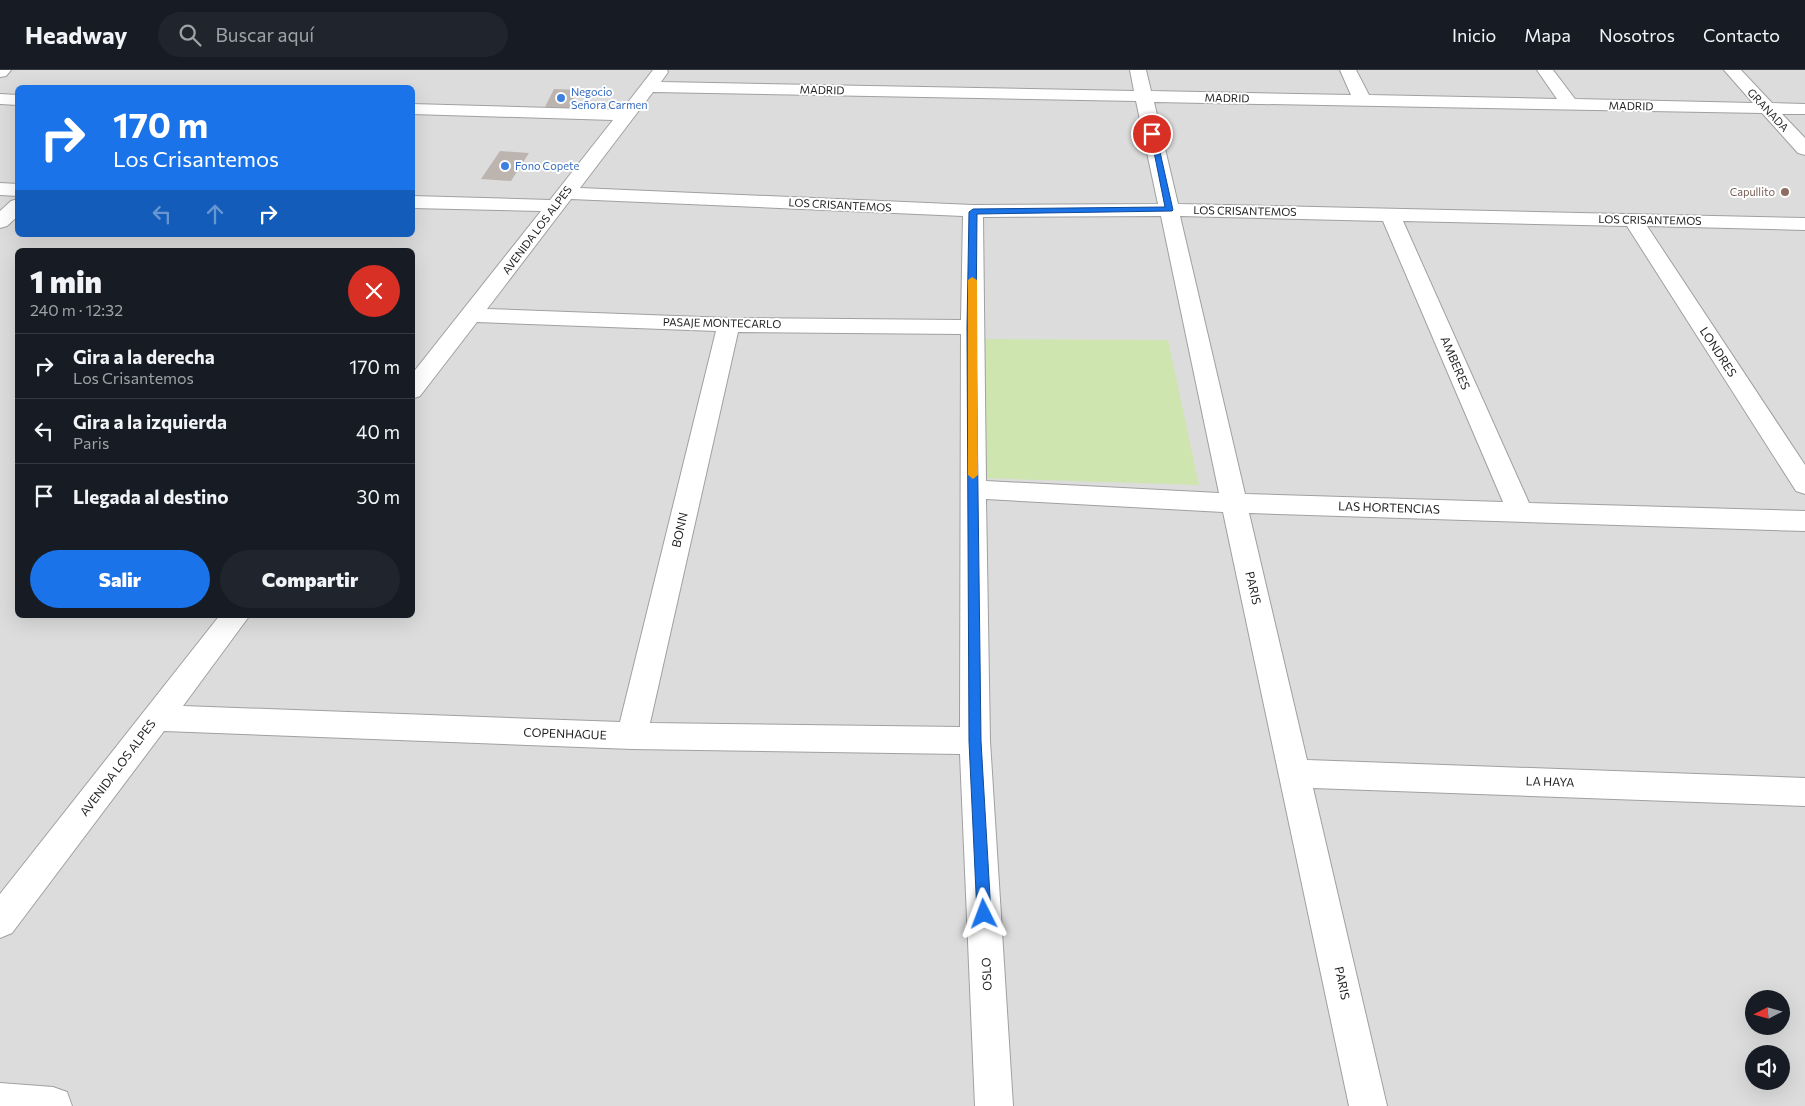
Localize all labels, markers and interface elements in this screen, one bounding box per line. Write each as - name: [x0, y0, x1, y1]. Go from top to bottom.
- search box: [158, 12, 508, 57]
- text: Headway: [25, 20, 128, 49]
- icon: search: [176, 21, 204, 49]
- text: Buscar aquí: [216, 23, 314, 46]
- text: Inicio: [1452, 24, 1496, 46]
- text: Mapa: [1524, 24, 1571, 46]
- text: Nosotros: [1599, 24, 1675, 46]
- text: Contacto: [1703, 24, 1780, 46]
- street label: MADRID: [800, 83, 845, 96]
- place label: Negocio Señora Carmen: [571, 85, 648, 111]
- street label: GRANADA: [1745, 85, 1792, 134]
- street label: MADRID: [1205, 91, 1250, 104]
- marker: Negocio Señora Carmen: [555, 92, 567, 104]
- street label: MADRID: [1609, 99, 1654, 112]
- text: 170 m: [113, 102, 208, 145]
- icon: right: [30, 105, 95, 170]
- pin: [1131, 113, 1173, 155]
- icon: arrive: [1138, 120, 1166, 148]
- text: Los Crisantemos: [113, 145, 279, 172]
- place label: Fono Copete: [515, 159, 579, 172]
- marker: Fono Copete: [499, 160, 511, 172]
- street label: AVENIDA LOS ALPES: [499, 183, 574, 276]
- place label: Capullito: [1730, 185, 1775, 198]
- marker: Capullito: [1779, 186, 1791, 198]
- street label: LOS CRISANTEMOS: [788, 195, 892, 214]
- icon: left: [148, 200, 176, 228]
- icon: ahead: [201, 200, 229, 228]
- icon: right: [254, 200, 282, 228]
- street label: LOS CRISANTEMOS: [1193, 203, 1297, 218]
- street label: LOS CRISANTEMOS: [1598, 212, 1702, 227]
- text: 1 min: [30, 262, 102, 299]
- button: close: [348, 265, 400, 317]
- text: 240 m · 12:32: [30, 300, 123, 319]
- street label: PASAJE MONTECARLO: [663, 315, 781, 331]
- street label: LONDRES: [1698, 324, 1740, 379]
- street label: AMBERES: [1438, 334, 1473, 392]
- text: Gira a la derecha: [73, 345, 215, 368]
- icon: right: [30, 352, 58, 380]
- text: 170 m: [349, 355, 400, 378]
- text: Los Crisantemos: [73, 368, 194, 387]
- text: Gira a la izquierda: [73, 410, 227, 433]
- icon: left: [30, 417, 58, 445]
- text: 40 m: [356, 420, 400, 443]
- text: Paris: [73, 433, 109, 452]
- icon: arrive: [30, 482, 58, 510]
- text: Llegada al destino: [73, 485, 229, 508]
- text: 30 m: [357, 485, 400, 508]
- street label: LAS HORTENCIAS: [1338, 498, 1440, 516]
- street label: BONN: [668, 511, 690, 549]
- button: Salir: [30, 550, 210, 608]
- button: Compartir: [220, 550, 400, 608]
- street label: PARIS: [1243, 570, 1265, 606]
- street label: AVENIDA LOS ALPES: [76, 717, 158, 818]
- street label: COPENHAGUE: [523, 725, 607, 741]
- street label: LA HAYA: [1525, 773, 1575, 789]
- position arrow: [957, 887, 1009, 939]
- street label: OSLO: [978, 957, 994, 991]
- street label: PARIS: [1333, 965, 1353, 1001]
- north arrow: [1745, 990, 1790, 1035]
- map controls: [1745, 990, 1790, 1090]
- button: sound: [1745, 1045, 1790, 1090]

